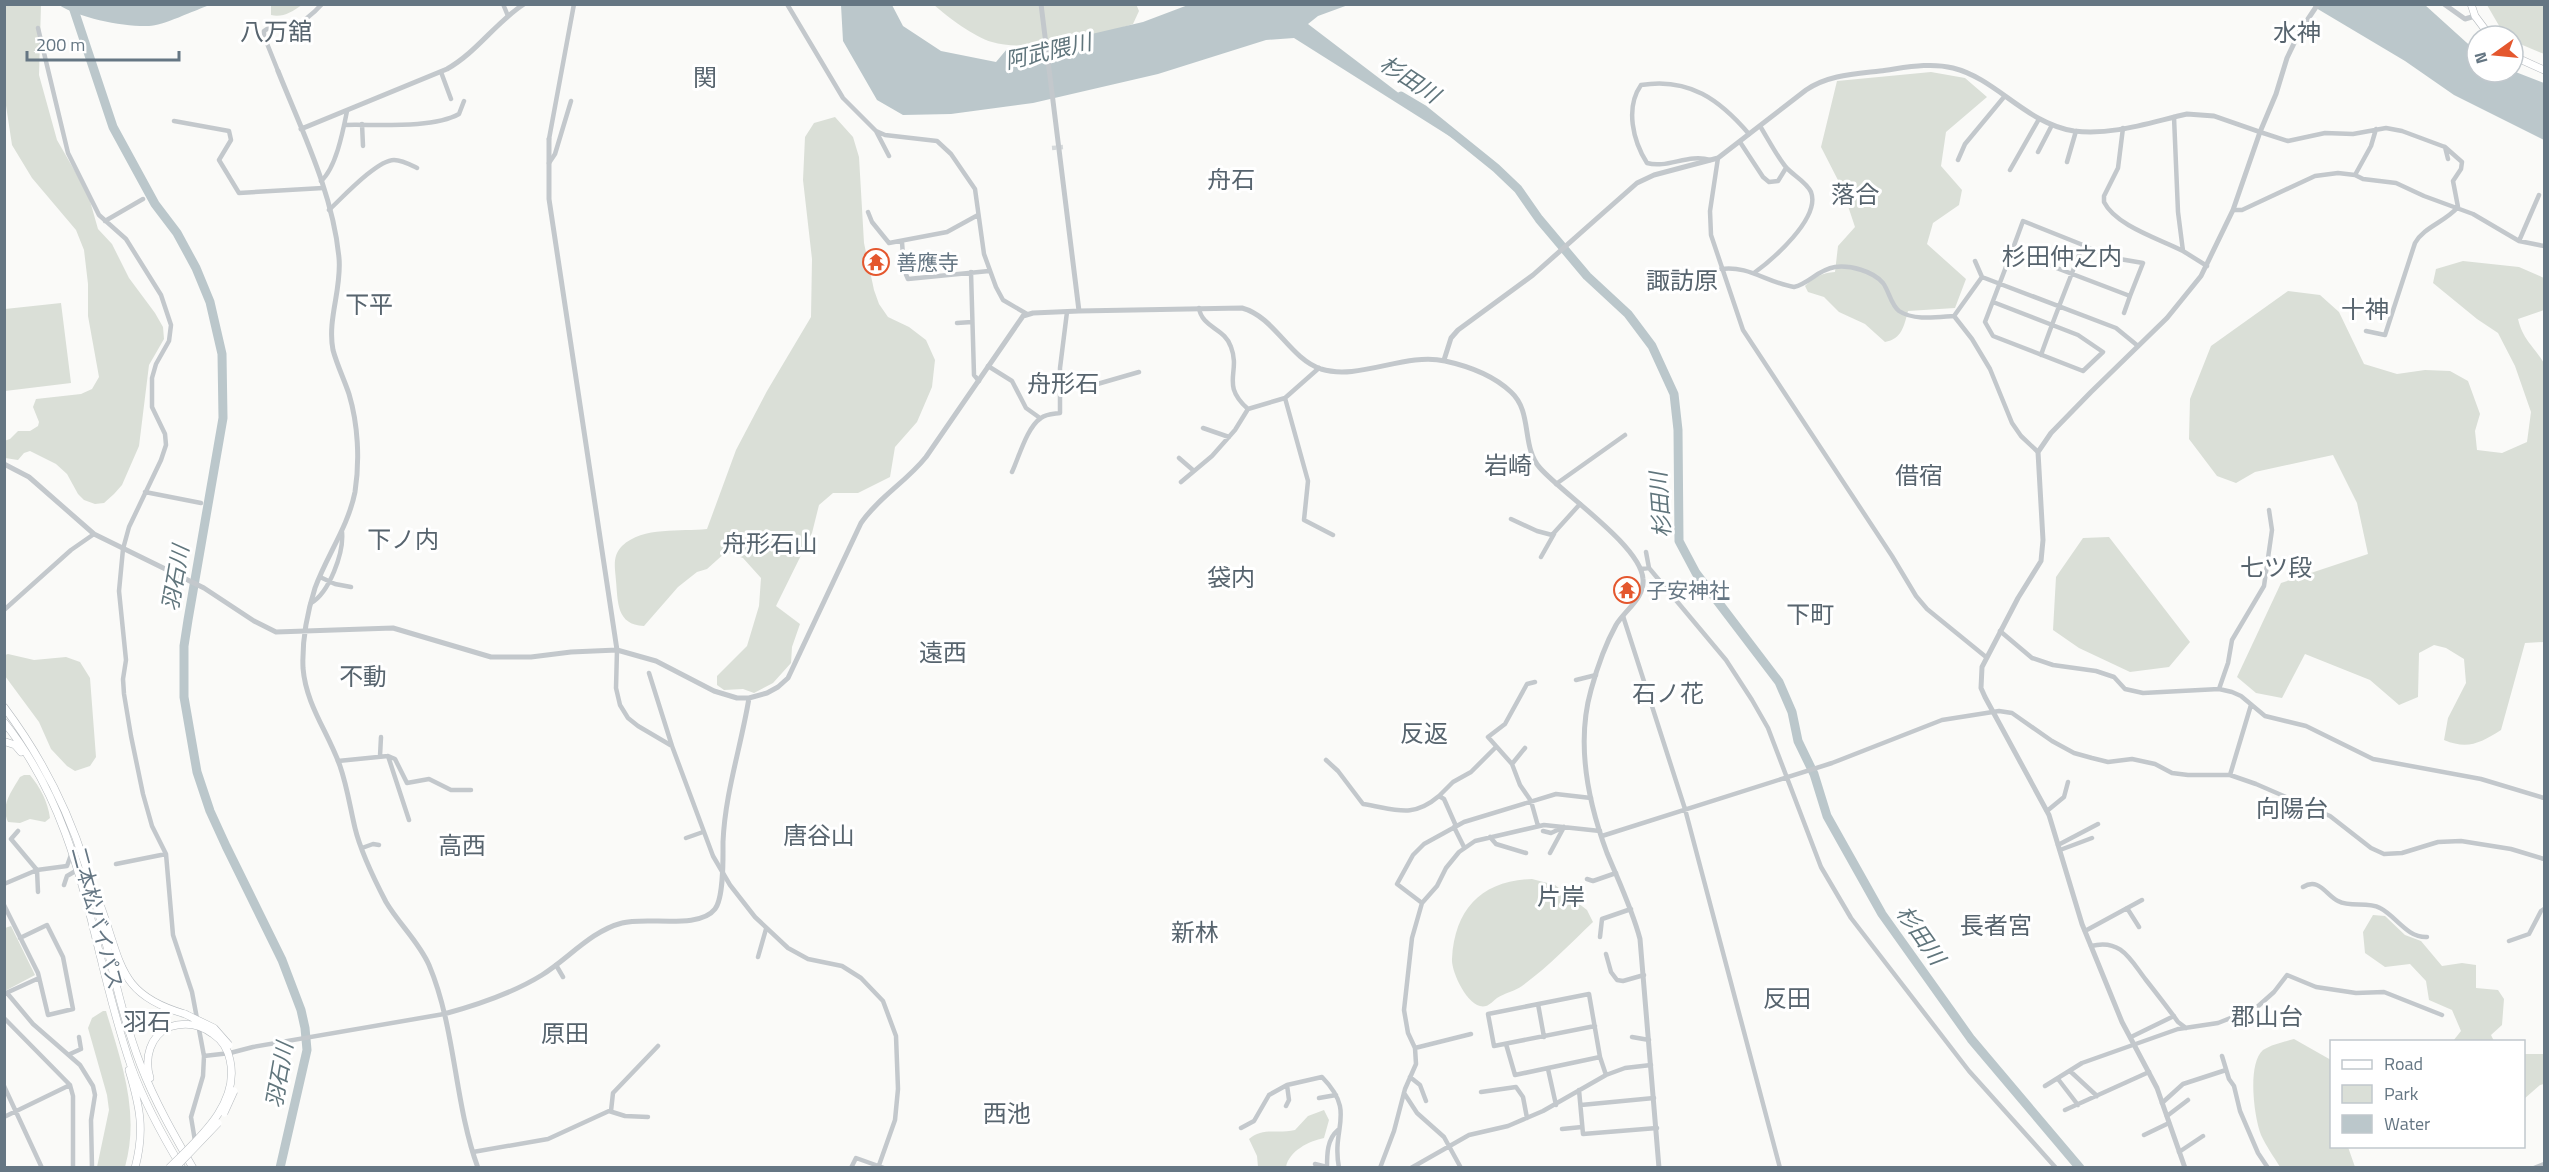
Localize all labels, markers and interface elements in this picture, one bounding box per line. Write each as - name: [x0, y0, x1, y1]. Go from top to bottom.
- district label: 八万舘: [240, 13, 312, 49]
- district label: 水神: [2273, 14, 2321, 50]
- scale bar: [27, 24, 178, 62]
- water label: 阿武隈川: [1001, 24, 1097, 77]
- north arrow: [2465, 24, 2525, 84]
- text: 200 m: [36, 31, 85, 58]
- water label: 杉田川: [1373, 47, 1449, 112]
- text: N: [2467, 49, 2494, 66]
- district label: 関: [693, 59, 717, 95]
- district label: 舟石: [1207, 161, 1255, 197]
- district label: 落合: [1831, 176, 1879, 212]
- district label: 杉田仲之内: [2002, 238, 2122, 274]
- place label: 善應寺: [896, 246, 959, 278]
- temple icon: 善應寺: [861, 247, 891, 277]
- district label: 諏訪原: [1646, 262, 1718, 298]
- district label: 下平: [345, 286, 393, 322]
- district label: 十神: [2341, 291, 2389, 327]
- district label: 舟形石: [1027, 365, 1099, 401]
- district label: 岩崎: [1484, 447, 1532, 483]
- district label: 借宿: [1895, 457, 1943, 493]
- water label: 杉田川: [1641, 469, 1679, 539]
- district label: 下ノ内: [367, 521, 439, 557]
- district label: 舟形石山: [722, 525, 818, 561]
- water label: 羽石川: [153, 541, 198, 613]
- district label: 七ツ段: [2240, 549, 2312, 585]
- district label: 袋内: [1207, 559, 1255, 595]
- place label: 子安神社: [1646, 574, 1730, 606]
- temple icon: 子安神社: [1612, 575, 1642, 605]
- district label: 下町: [1786, 596, 1834, 632]
- district label: 遠西: [919, 634, 967, 670]
- district label: 不動: [339, 658, 387, 694]
- district label: 石ノ花: [1632, 675, 1704, 711]
- district label: 反返: [1400, 715, 1448, 751]
- district label: 向陽台: [2256, 790, 2328, 826]
- district label: 唐谷山: [783, 817, 855, 853]
- district label: 高西: [438, 827, 486, 863]
- street label: 二本松バイパス: [64, 843, 132, 993]
- district label: 片岸: [1537, 878, 1585, 914]
- water label: 杉田川: [1888, 898, 1955, 973]
- district label: 長者宮: [1960, 907, 2032, 943]
- district label: 新林: [1171, 914, 1219, 950]
- district label: 反田: [1763, 980, 1811, 1016]
- district label: 郡山台: [2231, 998, 2303, 1034]
- district label: 羽石: [123, 1003, 171, 1039]
- district label: 原田: [541, 1015, 589, 1051]
- water label: 羽石川: [257, 1038, 302, 1110]
- legend: [2330, 1040, 2525, 1148]
- text: Road: [2384, 1050, 2423, 1077]
- text: Park: [2384, 1080, 2419, 1107]
- district label: 西池: [983, 1095, 1031, 1131]
- text: Water: [2384, 1110, 2430, 1137]

